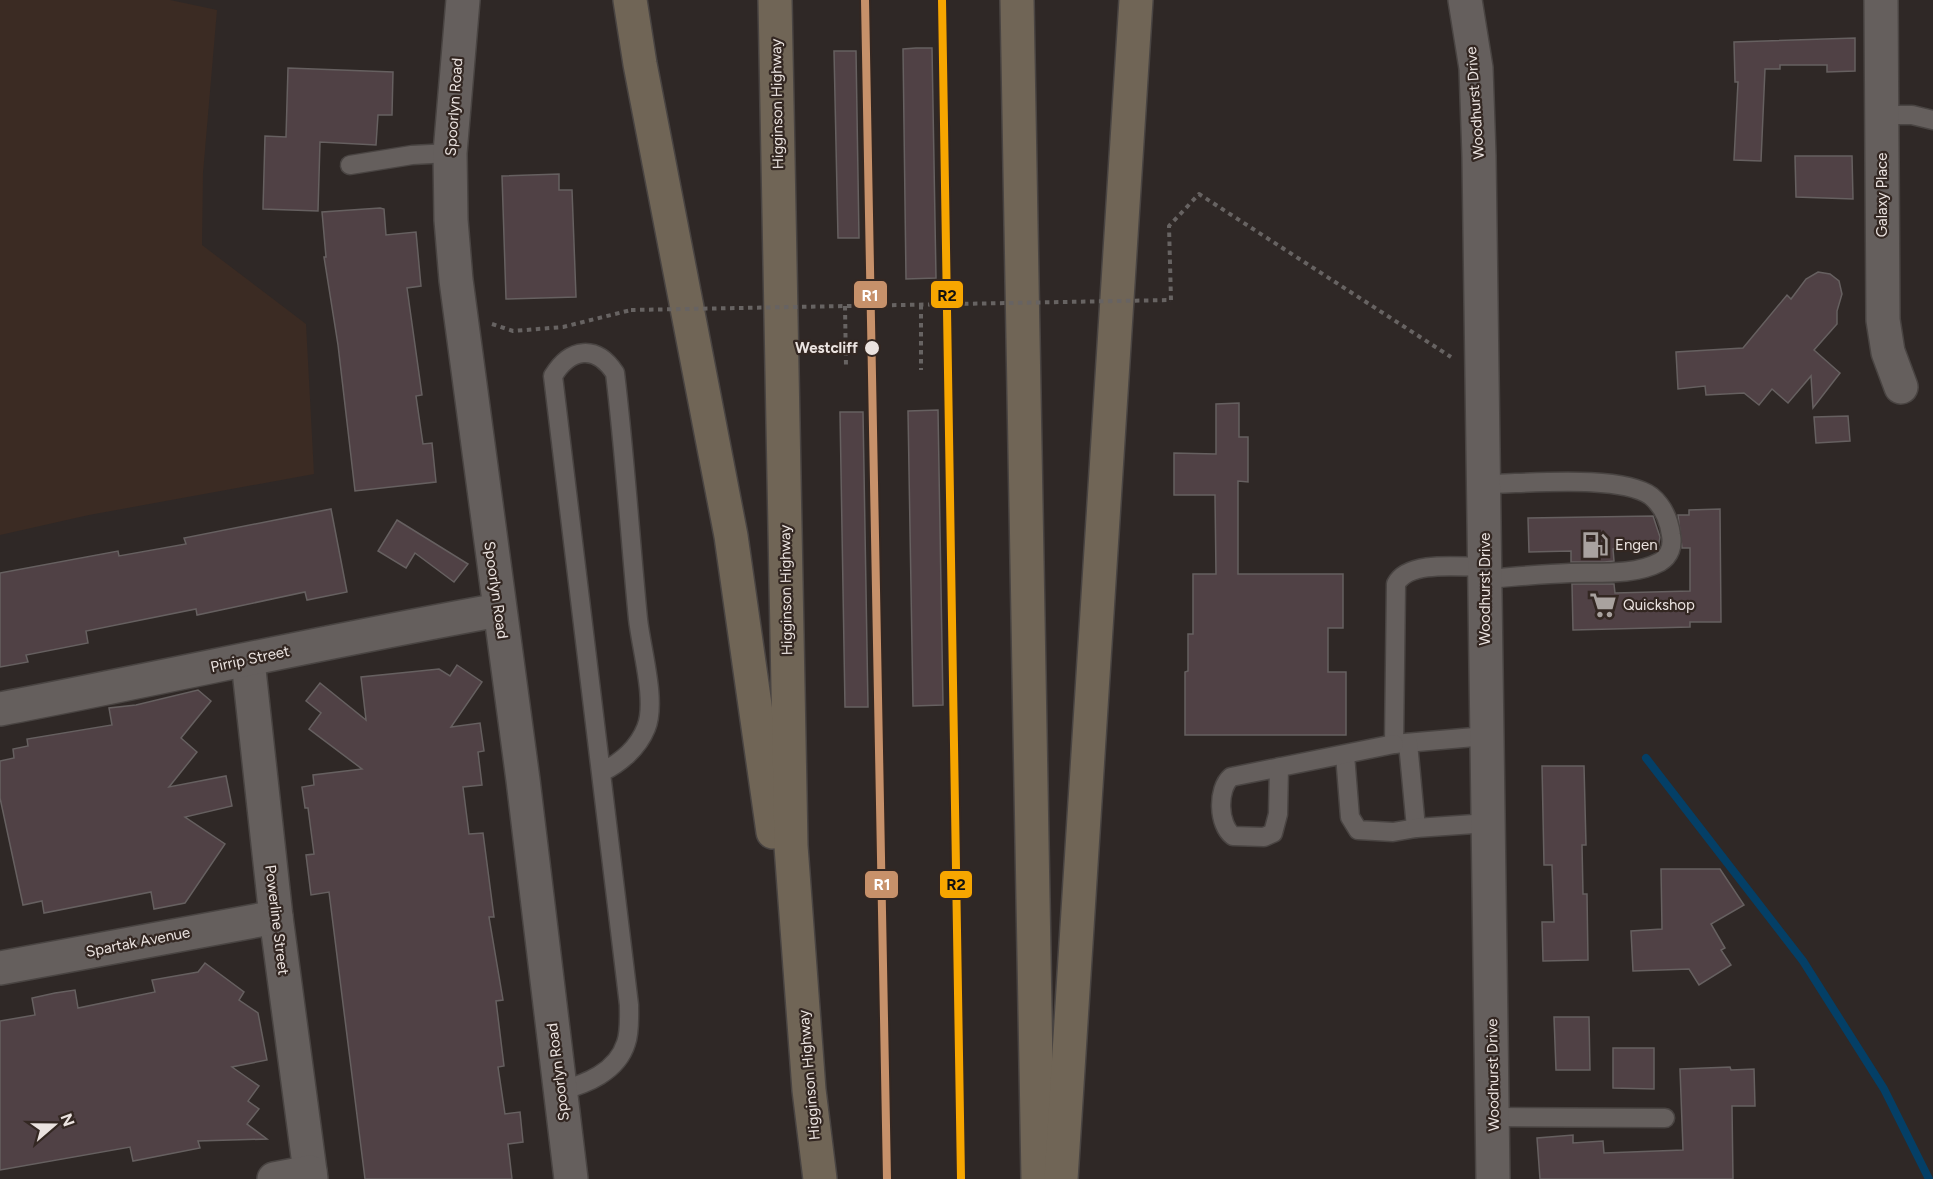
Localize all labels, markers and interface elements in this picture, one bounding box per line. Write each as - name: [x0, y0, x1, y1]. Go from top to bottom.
- street label: Higginson Highway: [767, 38, 787, 170]
- street label: Woodhurst Drive: [1462, 46, 1488, 160]
- street label: Spoorlyn Road: [442, 57, 466, 157]
- street label: Galaxy Place: [1873, 153, 1891, 237]
- line badge: R1: [853, 280, 888, 309]
- line badge: R2: [930, 280, 964, 309]
- text: R1: [861, 286, 879, 305]
- text: R2: [937, 286, 957, 305]
- place label: Westcliff: [795, 339, 858, 357]
- marker: Westcliff: [863, 339, 881, 357]
- street label: Higginson Highway: [776, 524, 796, 656]
- fuel station icon: Engen: [1580, 530, 1610, 560]
- street label: Woodhurst Drive: [1476, 533, 1494, 645]
- place label: Engen: [1615, 536, 1658, 554]
- street label: Spoorlyn Road: [480, 540, 512, 640]
- supermarket icon: Quickshop: [1588, 590, 1618, 620]
- place label: Quickshop: [1623, 596, 1695, 614]
- street label: Pirrip Street: [209, 642, 291, 676]
- street label: Powerline Street: [261, 864, 293, 976]
- line badge: R1: [864, 870, 899, 899]
- line badge: R2: [939, 870, 973, 899]
- text: R1: [873, 875, 891, 894]
- text: R2: [946, 875, 966, 894]
- street label: Spartak Avenue: [84, 923, 192, 961]
- street label: Higginson Highway: [794, 1009, 824, 1141]
- street label: Woodhurst Drive: [1483, 1018, 1503, 1132]
- street label: Spoorlyn Road: [543, 1022, 573, 1122]
- north arrow: [24, 1095, 84, 1155]
- text: N: [57, 1111, 79, 1129]

